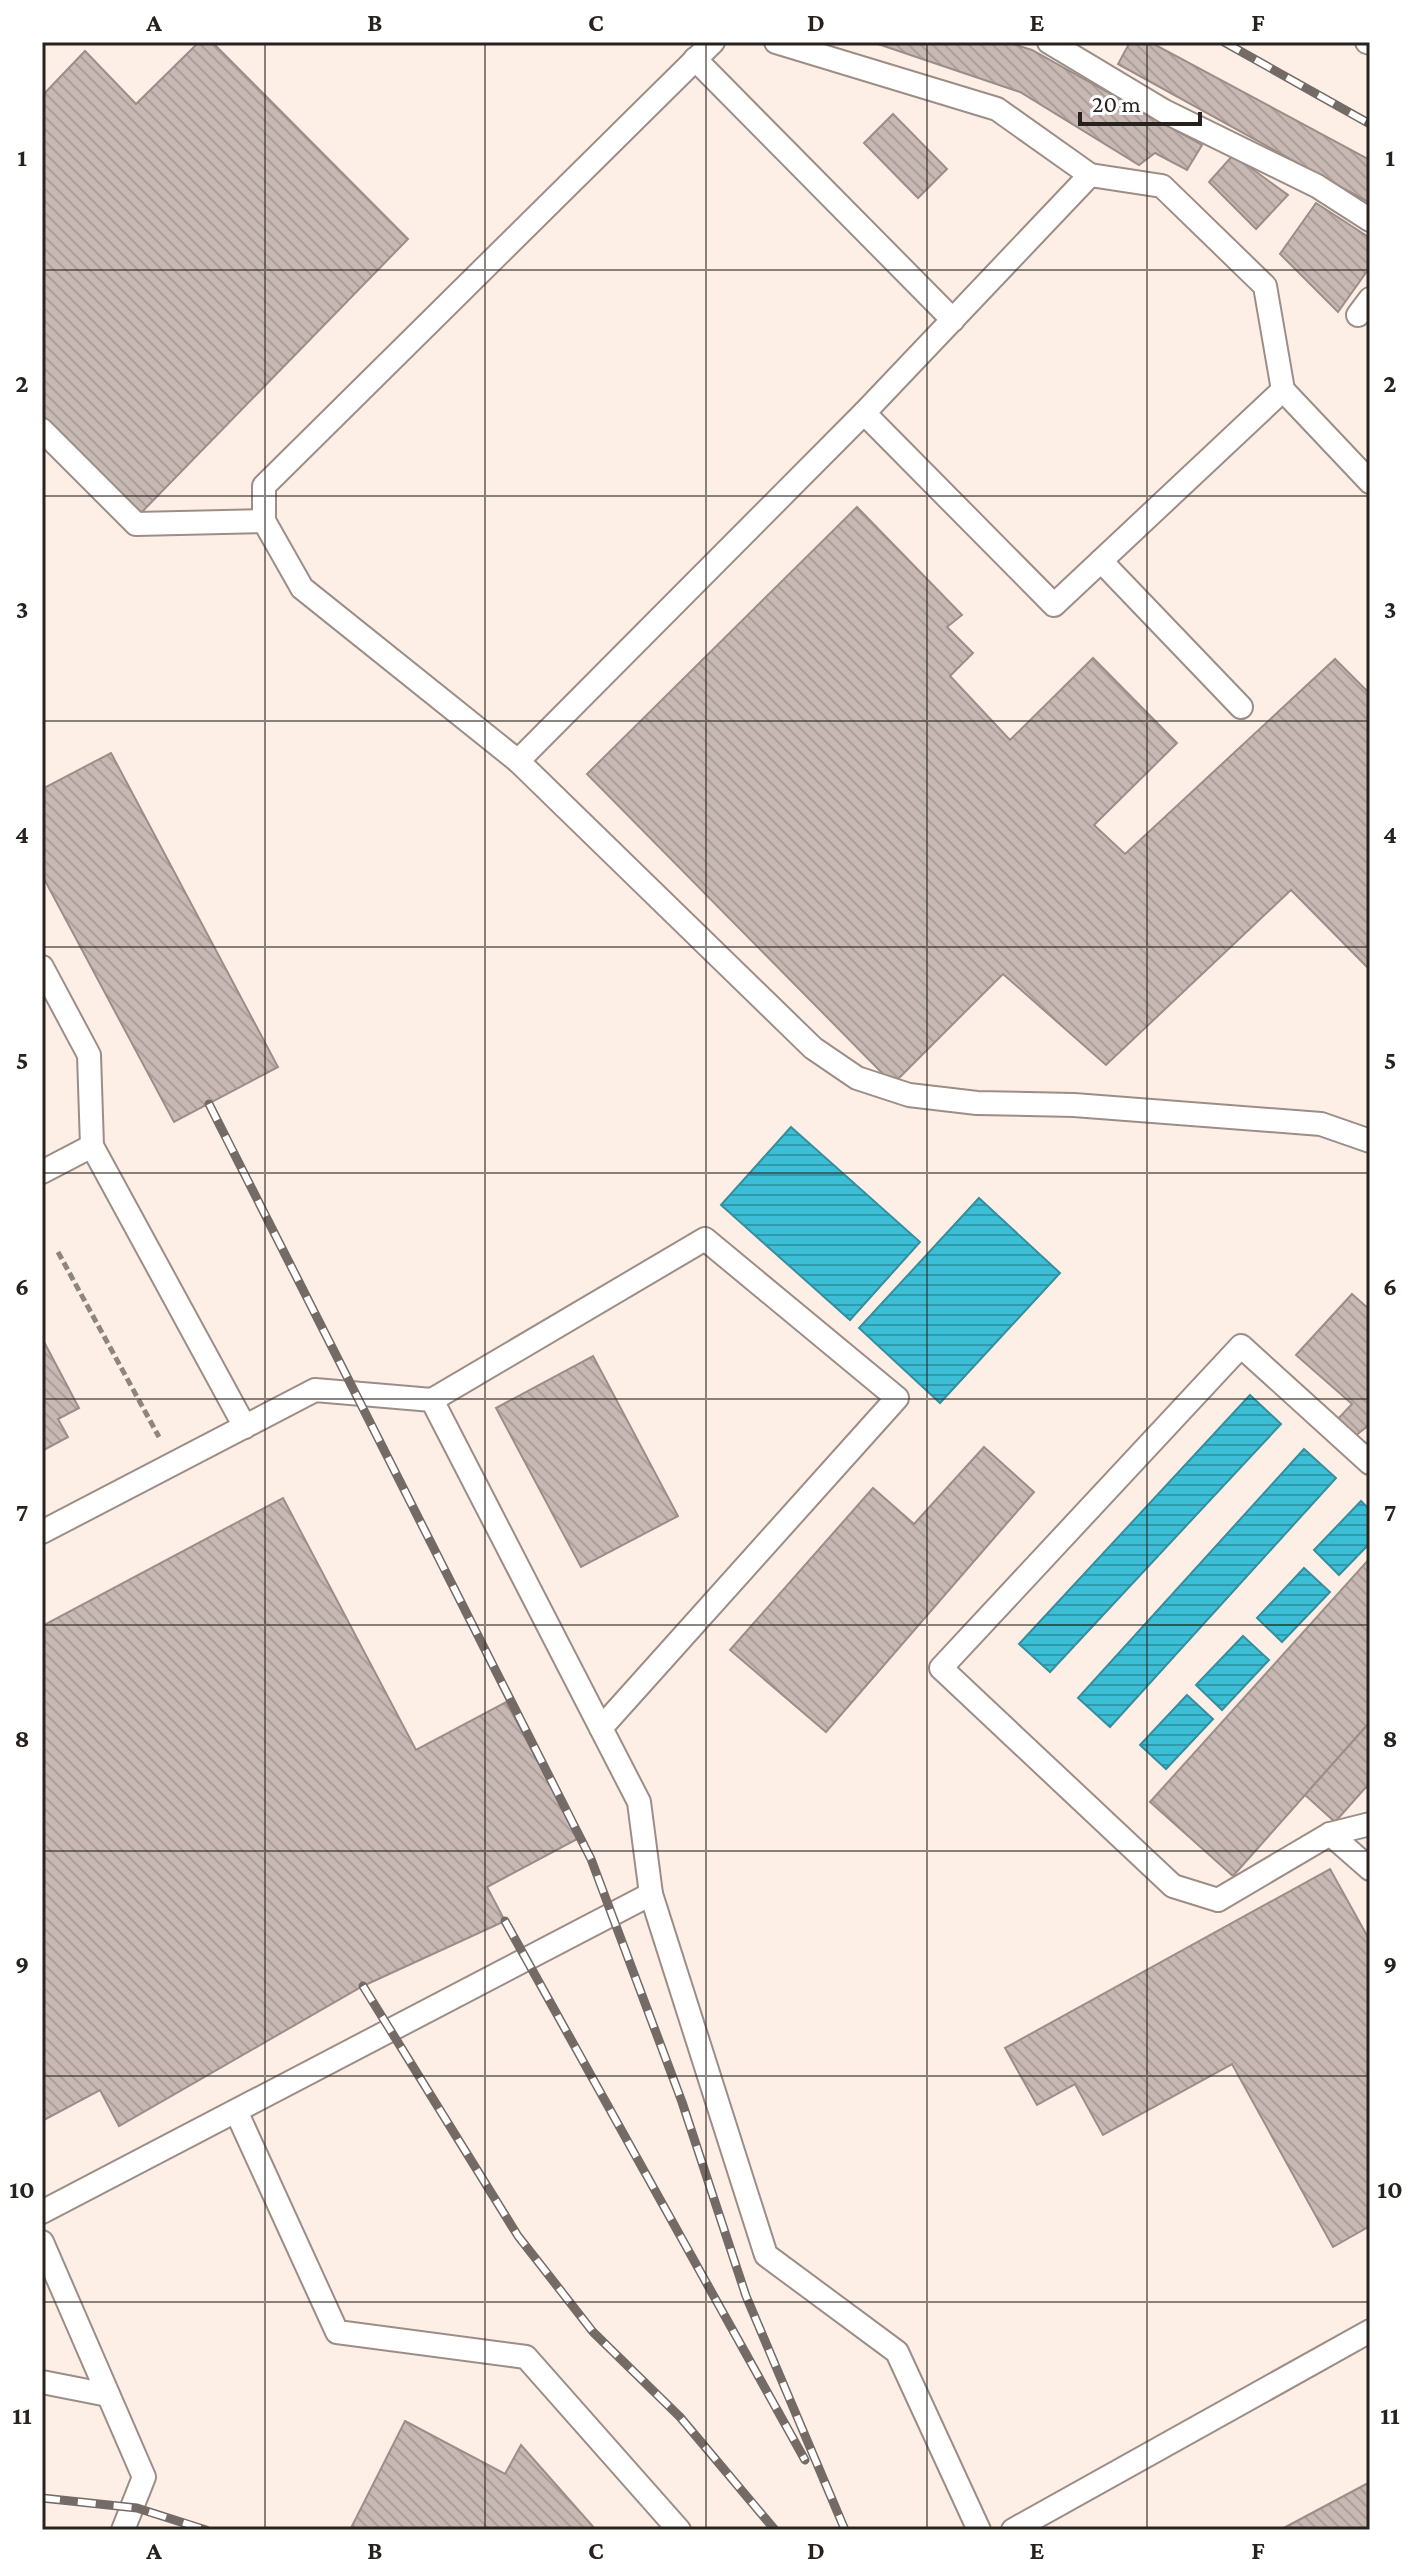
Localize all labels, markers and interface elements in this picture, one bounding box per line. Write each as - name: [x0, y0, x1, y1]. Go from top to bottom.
- text: A: [145, 8, 162, 37]
- text: B: [367, 8, 383, 37]
- text: C: [588, 8, 604, 37]
- text: D: [807, 8, 825, 37]
- text: E: [1030, 8, 1045, 37]
- text: F: [1251, 8, 1265, 37]
- scale bar: [1080, 76, 1200, 126]
- text: 20 m: [1092, 90, 1141, 117]
- text: 1: [17, 143, 27, 172]
- text: 1: [1385, 143, 1395, 172]
- text: 2: [15, 369, 29, 398]
- text: 2: [1383, 369, 1397, 398]
- text: 3: [16, 595, 28, 624]
- text: 3: [1384, 595, 1396, 624]
- text: 4: [15, 820, 29, 849]
- text: 4: [1383, 820, 1397, 849]
- text: 5: [16, 1046, 28, 1075]
- text: 5: [1384, 1046, 1396, 1075]
- text: 6: [15, 1272, 29, 1301]
- text: 6: [1383, 1272, 1397, 1301]
- text: 7: [16, 1498, 28, 1527]
- text: 7: [1384, 1498, 1396, 1527]
- text: 8: [14, 1724, 30, 1753]
- text: 8: [1382, 1724, 1398, 1753]
- text: 9: [15, 1950, 29, 1979]
- text: 9: [1383, 1950, 1397, 1979]
- text: 10: [9, 2175, 35, 2204]
- text: 10: [1377, 2175, 1403, 2204]
- text: 11: [12, 2401, 32, 2430]
- text: 11: [1380, 2401, 1400, 2430]
- text: A: [145, 2536, 162, 2565]
- text: B: [367, 2536, 383, 2565]
- text: C: [588, 2536, 604, 2565]
- text: D: [807, 2536, 825, 2565]
- text: E: [1030, 2536, 1045, 2565]
- text: F: [1251, 2536, 1265, 2565]

